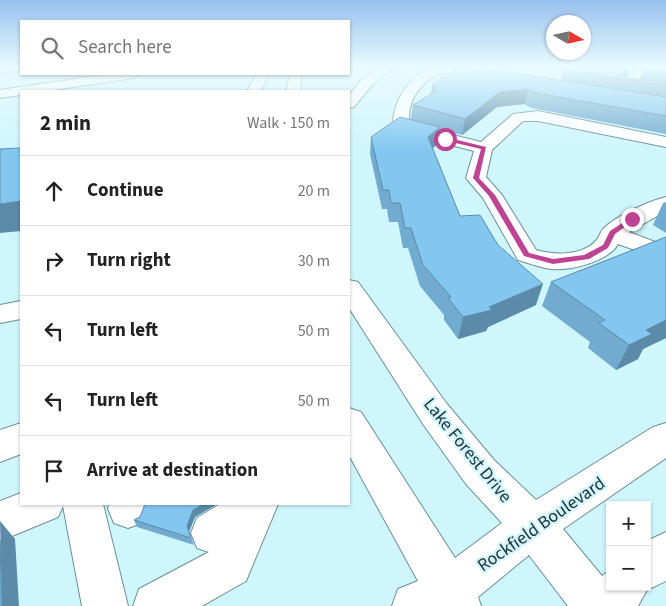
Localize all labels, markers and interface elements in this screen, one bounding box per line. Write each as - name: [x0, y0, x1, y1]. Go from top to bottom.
- north arrow: [546, 15, 591, 60]
- search box: [20, 20, 350, 75]
- icon: search: [38, 34, 66, 62]
- text: Search here: [78, 34, 172, 61]
- text: 2 min: [40, 108, 91, 138]
- text: Walk · 150 m: [247, 112, 330, 134]
- route start: [434, 128, 457, 151]
- icon: ahead: [40, 177, 68, 205]
- text: Continue: [87, 177, 164, 204]
- text: 20 m: [298, 180, 330, 202]
- route end: [621, 208, 644, 231]
- icon: right: [40, 247, 68, 275]
- text: Turn right: [87, 247, 171, 274]
- text: 30 m: [298, 250, 330, 272]
- icon: left: [40, 317, 68, 345]
- text: Turn left: [87, 317, 158, 344]
- text: 50 m: [298, 320, 330, 342]
- icon: left: [40, 387, 68, 415]
- text: Turn left: [87, 387, 158, 414]
- text: 50 m: [298, 390, 330, 412]
- street label: Lake Forest Drive: [418, 393, 518, 508]
- icon: arrive: [40, 457, 68, 485]
- text: Arrive at destination: [87, 457, 258, 484]
- street label: Rockfield Boulevard: [472, 471, 610, 578]
- map controls: [606, 501, 651, 591]
- button: +: [606, 501, 651, 546]
- button: −: [606, 546, 651, 591]

